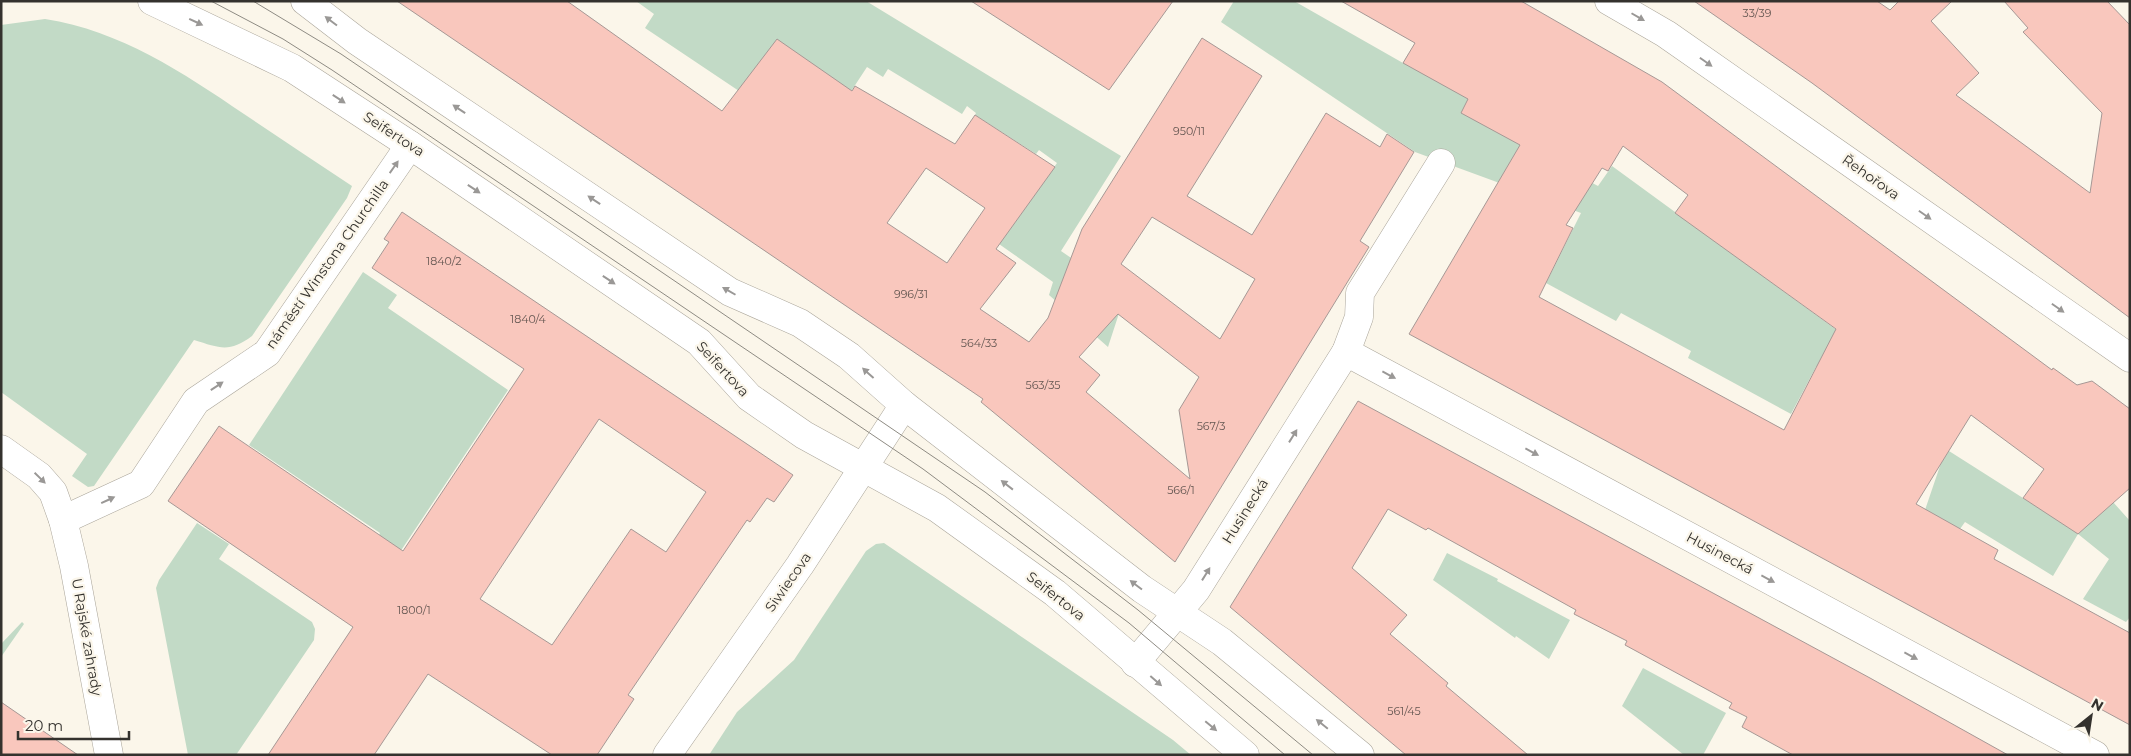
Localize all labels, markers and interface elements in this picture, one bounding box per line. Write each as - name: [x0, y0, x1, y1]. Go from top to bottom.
- house number: 33/39: [1743, 6, 1772, 20]
- one-way arrow: [1631, 13, 1644, 22]
- one-way arrow: [325, 15, 338, 26]
- one-way arrow: [189, 18, 203, 26]
- one-way arrow: [1699, 57, 1713, 67]
- one-way arrow: [332, 94, 346, 103]
- one-way arrow: [452, 104, 466, 114]
- street label: Seifertova: [360, 108, 428, 160]
- house number: 950/11: [1173, 124, 1205, 138]
- street label: Řehořova: [1839, 151, 1903, 203]
- one-way arrow: [389, 161, 400, 174]
- street label: náměstí Winstona Churchilla: [261, 176, 393, 352]
- one-way arrow: [468, 184, 481, 193]
- one-way arrow: [587, 195, 600, 205]
- one-way arrow: [1918, 210, 1932, 220]
- house number: 1840/2: [426, 254, 462, 268]
- one-way arrow: [602, 275, 615, 285]
- one-way arrow: [722, 286, 735, 295]
- house number: 996/31: [894, 287, 928, 301]
- one-way arrow: [2051, 303, 2065, 313]
- house number: 1840/4: [510, 312, 546, 326]
- house number: 564/33: [961, 336, 997, 350]
- street label: Seifertova: [693, 338, 753, 400]
- one-way arrow: [862, 367, 874, 379]
- one-way arrow: [1382, 371, 1396, 379]
- house number: 563/35: [1025, 378, 1061, 392]
- one-way arrow: [211, 381, 224, 391]
- house number: 567/3: [1197, 419, 1225, 433]
- one-way arrow: [1288, 430, 1297, 443]
- one-way arrow: [1525, 448, 1539, 456]
- one-way arrow: [34, 472, 46, 484]
- street label: Husinecká: [1218, 475, 1272, 547]
- one-way arrow: [1001, 480, 1014, 491]
- house number: 566/1: [1167, 483, 1195, 497]
- one-way arrow: [101, 495, 115, 503]
- street label: Husinecká: [1683, 528, 1757, 578]
- street label: Siwiecova: [761, 549, 815, 615]
- one-way arrow: [1201, 567, 1211, 580]
- street label: Seifertova: [1023, 568, 1089, 624]
- one-way arrow: [1760, 575, 1775, 583]
- street label: U Rajské zahrady: [68, 577, 106, 698]
- one-way arrow: [1130, 579, 1143, 590]
- house number: 1800/1: [397, 603, 431, 617]
- one-way arrow: [1903, 652, 1918, 660]
- one-way arrow: [1149, 675, 1162, 686]
- north arrow: [2066, 691, 2116, 741]
- text: N: [2088, 694, 2107, 715]
- house number: 561/45: [1387, 704, 1421, 718]
- scale bar: [18, 708, 129, 740]
- text: 20 m: [25, 716, 63, 735]
- one-way arrow: [1316, 718, 1329, 729]
- one-way arrow: [1204, 721, 1217, 732]

